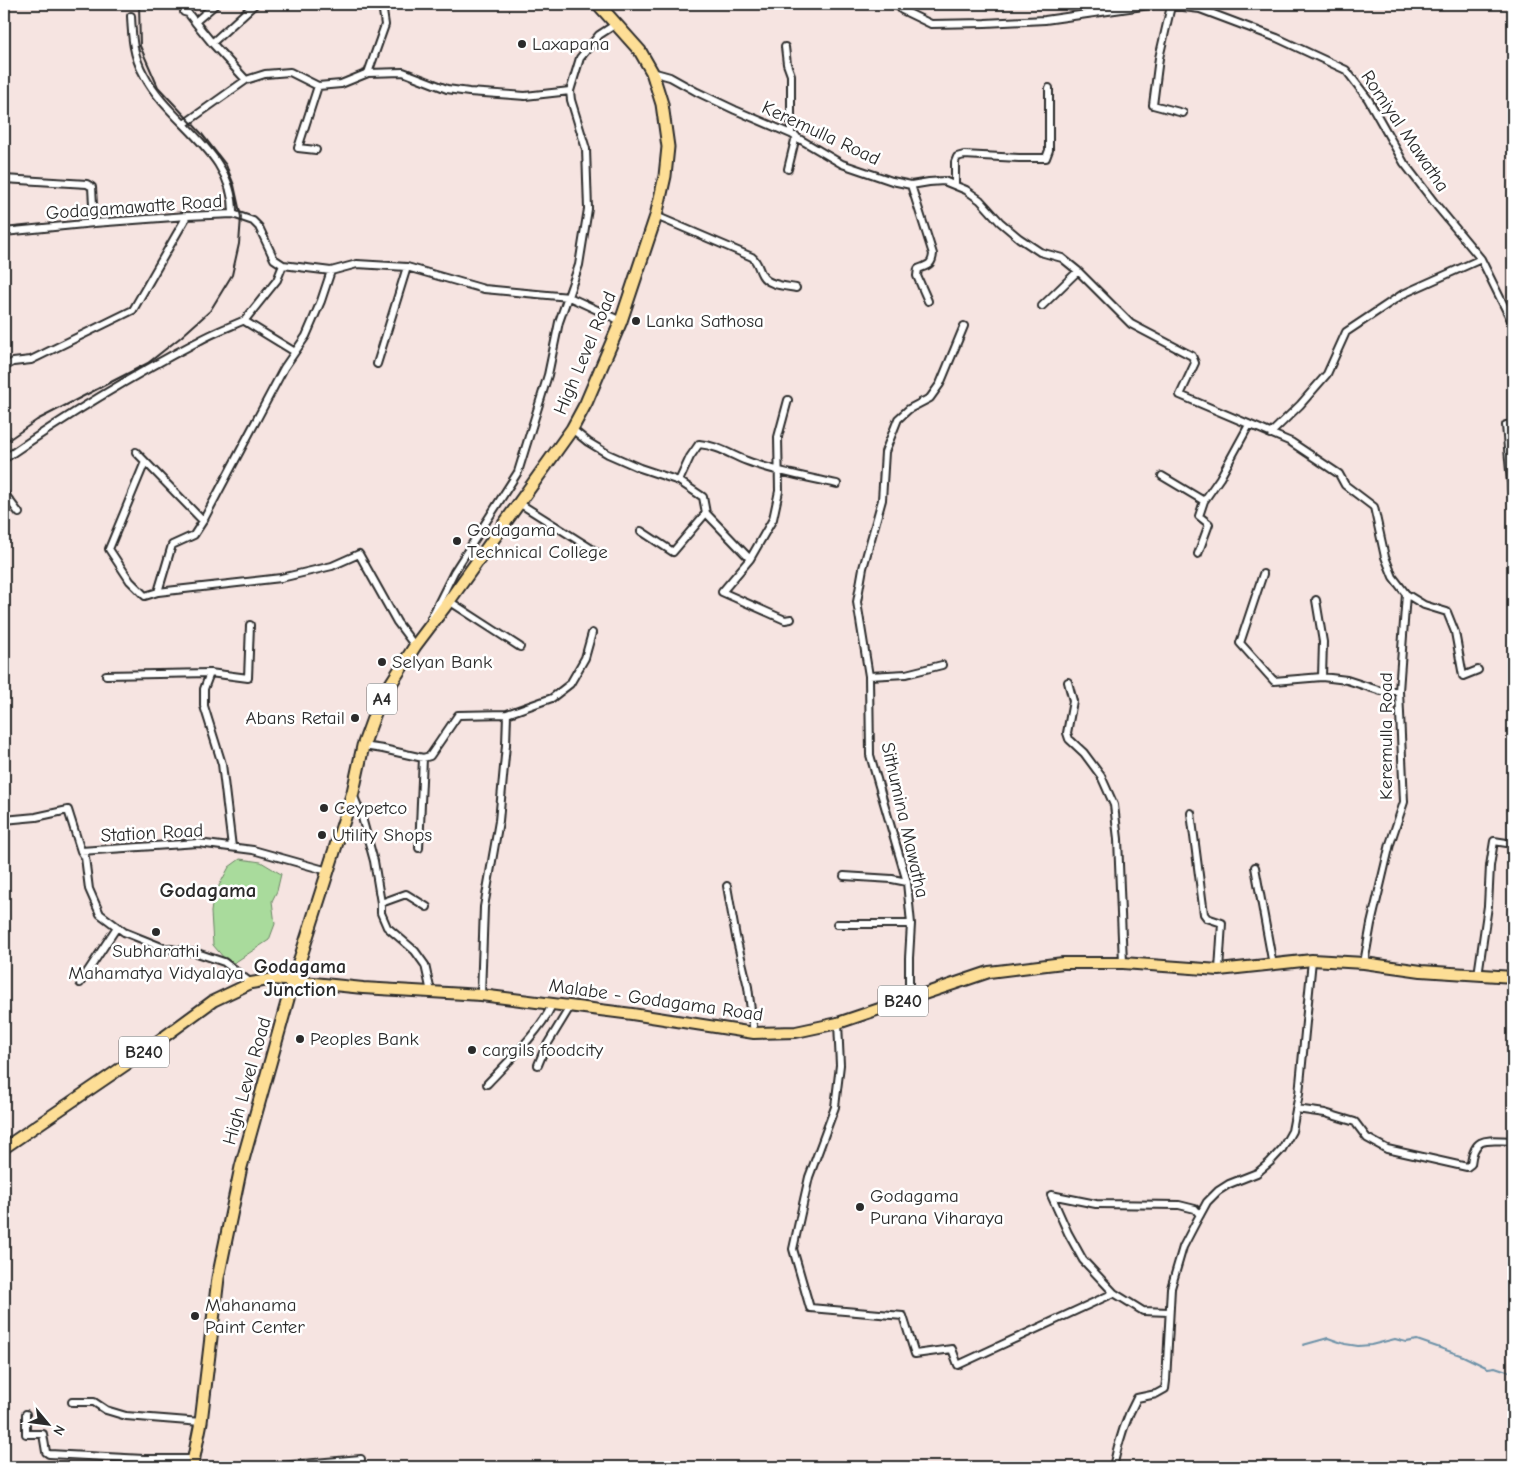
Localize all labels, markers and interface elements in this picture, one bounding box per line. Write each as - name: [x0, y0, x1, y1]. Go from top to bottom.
- place label: Laxapana: [532, 33, 610, 55]
- marker: Laxapana: [516, 38, 528, 50]
- street label: Romiyal Mawatha: [1356, 66, 1454, 196]
- street label: Keremulla Road: [758, 96, 884, 170]
- street label: Godagamawatte Road: [45, 190, 223, 224]
- street label: High Level Road: [549, 288, 621, 418]
- place label: Lanka Sathosa: [646, 310, 764, 332]
- marker: Lanka Sathosa: [630, 315, 642, 327]
- place label: Godagama Technical College: [467, 519, 608, 563]
- marker: Godagama Technical College: [451, 535, 463, 547]
- place label: Selyan Bank: [392, 651, 493, 673]
- marker: Selyan Bank: [376, 656, 388, 668]
- street label: Keremulla Road: [1375, 672, 1397, 800]
- road number: A4: [367, 684, 397, 714]
- place label: Abans Retail: [245, 707, 345, 729]
- marker: Abans Retail: [349, 712, 361, 724]
- street label: Sithumina Mawatha: [876, 740, 934, 900]
- place label: Ceypetco: [334, 797, 407, 819]
- marker: Ceypetco: [318, 802, 330, 814]
- street label: Station Road: [100, 819, 204, 847]
- place label: Utility Shops: [332, 824, 432, 846]
- marker: Utility Shops: [316, 829, 328, 841]
- district label: Godagama: [160, 878, 256, 902]
- marker: Subharathi Mahamatya Vidyalaya: [150, 926, 162, 938]
- place label: Subharathi Mahamatya Vidyalaya: [68, 940, 244, 984]
- district label: Godagama Junction: [254, 955, 346, 1001]
- street label: Malabe - Godagama Road: [548, 974, 764, 1026]
- road number: B240: [878, 986, 928, 1016]
- street label: High Level Road: [218, 1015, 276, 1147]
- place label: Peoples Bank: [310, 1028, 420, 1050]
- marker: Peoples Bank: [294, 1033, 306, 1045]
- road number: B240: [119, 1036, 169, 1068]
- place label: cargils foodcity: [482, 1039, 604, 1061]
- marker: cargils foodcity: [466, 1044, 478, 1056]
- place label: Godagama Purana Viharaya: [870, 1185, 1003, 1229]
- marker: Godagama Purana Viharaya: [854, 1201, 866, 1213]
- place label: Mahanama Paint Center: [205, 1294, 305, 1338]
- marker: Mahanama Paint Center: [189, 1310, 201, 1322]
- north arrow: [22, 1398, 72, 1448]
- text: N: [49, 1422, 69, 1438]

